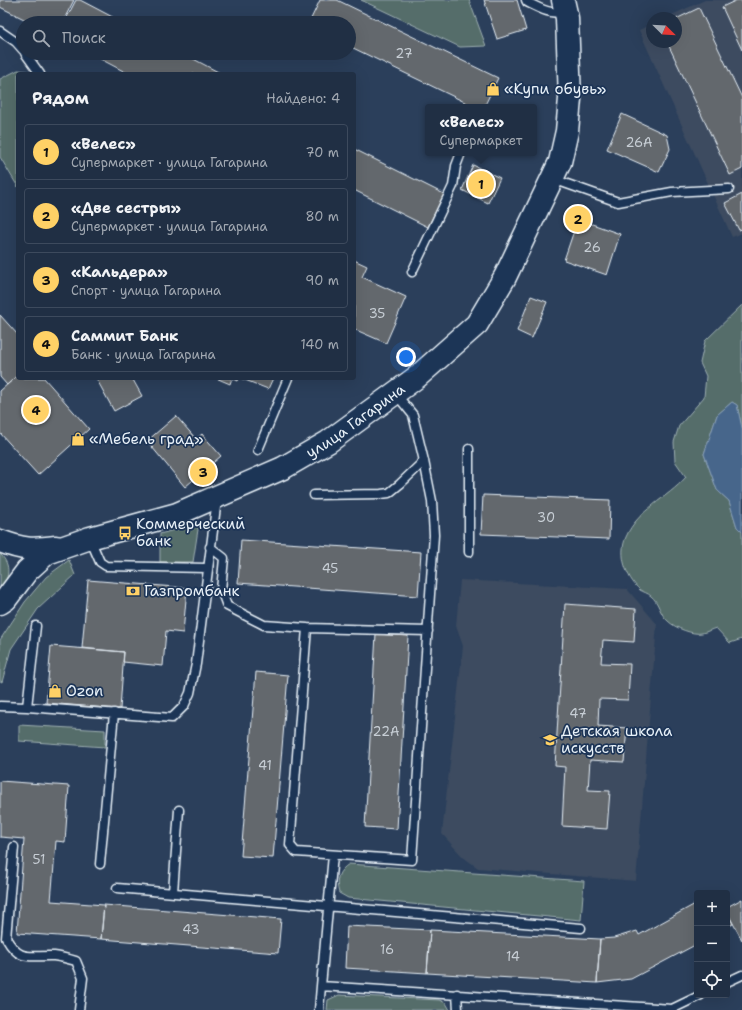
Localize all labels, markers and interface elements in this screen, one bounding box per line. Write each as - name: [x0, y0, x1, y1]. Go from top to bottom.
- north arrow: [646, 12, 682, 48]
- search box: [16, 16, 356, 60]
- icon: search: [30, 27, 52, 49]
- text: Поиск: [62, 28, 106, 48]
- house number: 27: [395, 45, 413, 62]
- place label: «Купи обувь»: [504, 79, 606, 99]
- shop icon: «Купи обувь»: [485, 81, 501, 97]
- text: Рядом: [32, 87, 89, 109]
- text: Найдено: 4: [266, 90, 340, 107]
- popup: [425, 104, 537, 156]
- text: «Велес»: [440, 112, 504, 132]
- text: Супермаркет: [440, 132, 522, 149]
- text: «Велес»: [71, 134, 136, 154]
- house number: 26А: [625, 134, 653, 151]
- text: 1: [43, 144, 49, 161]
- text: 70 m: [305, 144, 339, 161]
- text: Супермаркет · улица Гагарина: [71, 154, 268, 171]
- pin: 1: [468, 169, 494, 199]
- text: «Две сестры»: [71, 198, 181, 218]
- pin: 2: [565, 204, 591, 234]
- text: 2: [41, 208, 51, 225]
- text: 80 m: [305, 208, 339, 225]
- text: Супермаркет · улица Гагарина: [71, 218, 268, 235]
- house number: 26: [583, 239, 601, 256]
- text: «Кальдера»: [71, 262, 168, 282]
- text: 3: [41, 272, 51, 289]
- text: 90 m: [305, 272, 339, 289]
- text: Спорт · улица Гагарина: [71, 282, 221, 299]
- house number: 35: [369, 305, 385, 322]
- text: Саммит Банк: [71, 326, 178, 346]
- text: 4: [41, 336, 51, 353]
- text: 140 m: [300, 336, 339, 353]
- text: Банк · улица Гагарина: [71, 346, 216, 363]
- your location: [396, 347, 416, 367]
- street label: улица Гагарина: [302, 379, 410, 463]
- pin: 4: [23, 395, 49, 425]
- place label: «Мебель град»: [89, 429, 203, 449]
- shop icon: «Мебель град»: [70, 431, 86, 447]
- pin: 3: [190, 457, 216, 487]
- house number: 30: [537, 509, 555, 526]
- place label: Коммерческий банк: [136, 514, 245, 551]
- bus stop icon: Коммерческий банк: [117, 525, 133, 541]
- house number: 45: [322, 560, 338, 577]
- place label: Газпромбанк: [144, 581, 240, 601]
- bank icon: Газпромбанк: [125, 583, 141, 599]
- place label: Ozon: [66, 681, 103, 701]
- shop icon: Ozon: [47, 683, 63, 699]
- house number: 47: [569, 705, 587, 722]
- place label: Детская школа искусств: [561, 721, 673, 758]
- house number: 22А: [373, 723, 399, 740]
- school or university icon: Детская школа искусств: [542, 732, 558, 748]
- house number: 41: [258, 757, 272, 774]
- house number: 51: [33, 851, 45, 868]
- map controls: [694, 890, 730, 998]
- button: +: [694, 890, 730, 926]
- house number: 43: [182, 921, 200, 938]
- button: −: [694, 926, 730, 962]
- house number: 16: [380, 941, 394, 958]
- house number: 14: [506, 948, 520, 965]
- button: locate: [694, 962, 730, 998]

